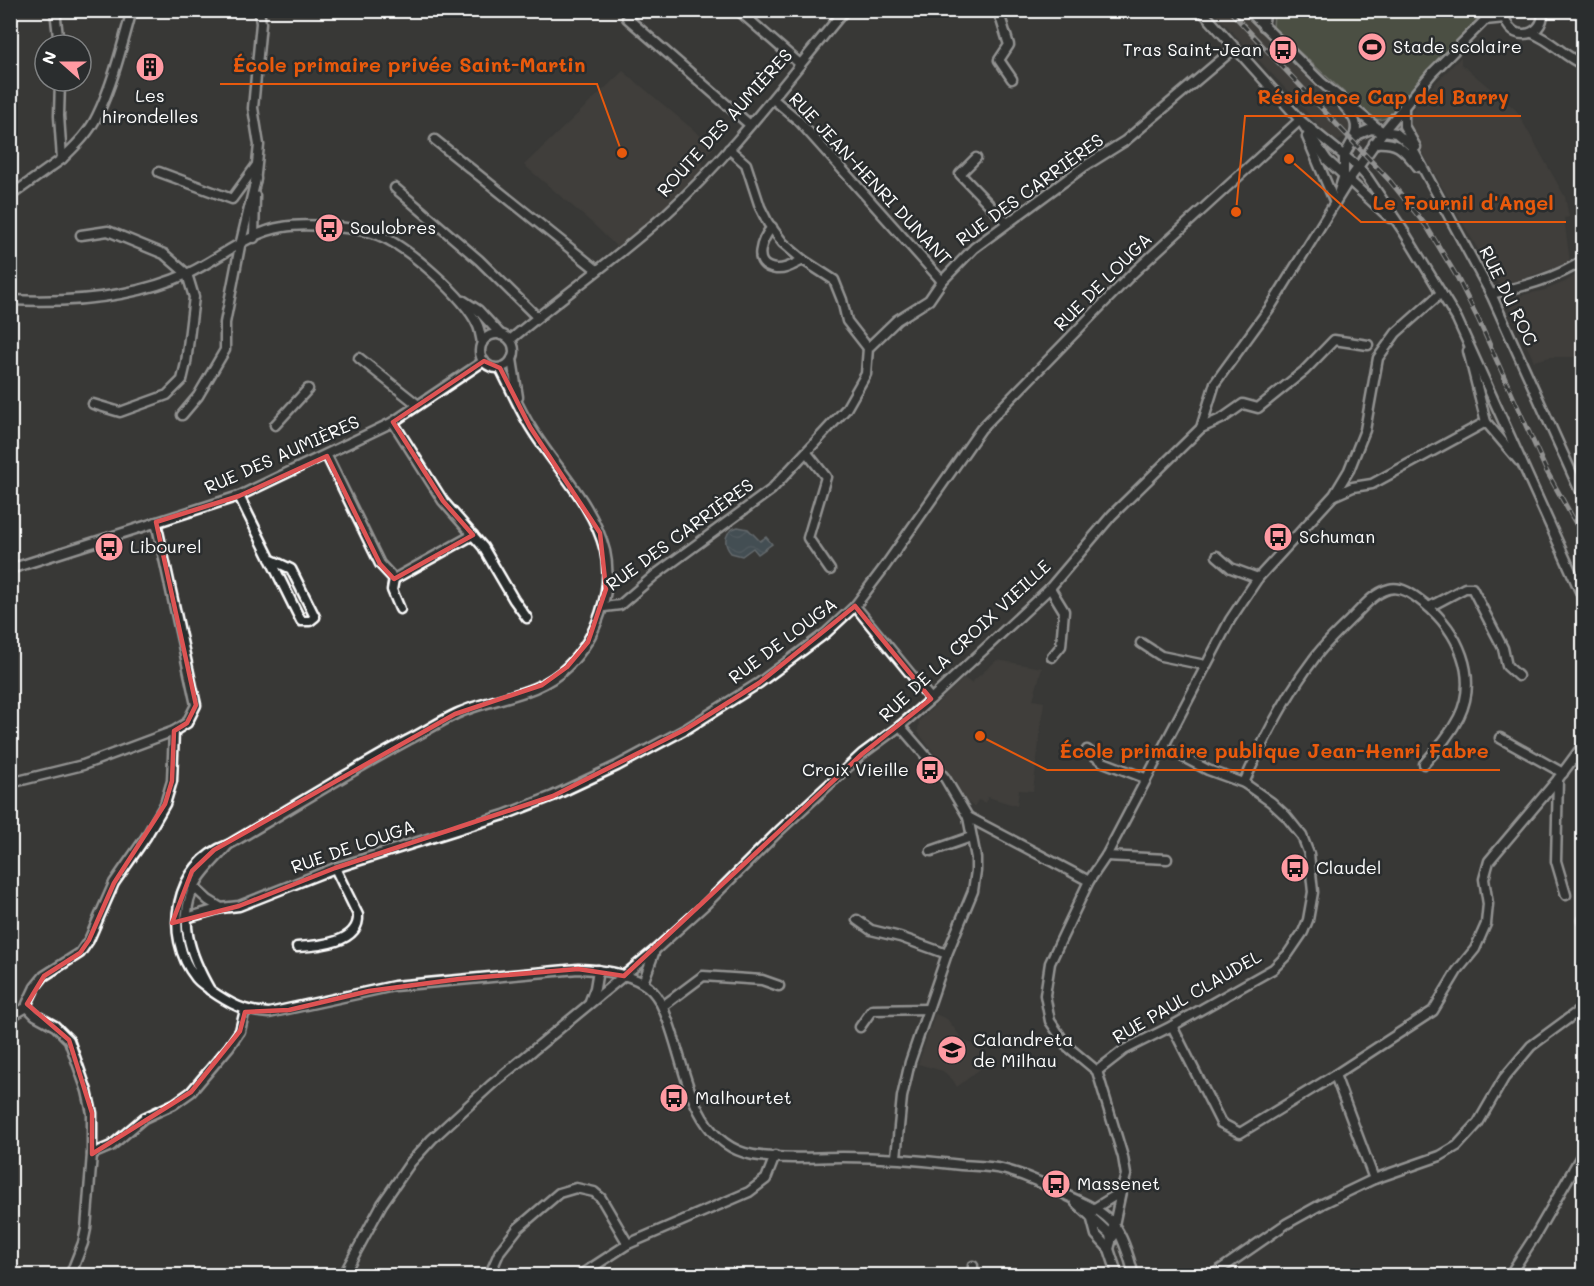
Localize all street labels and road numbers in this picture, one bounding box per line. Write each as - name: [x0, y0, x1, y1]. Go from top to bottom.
- street label: ROUTE DES AUMIÈRES: [651, 43, 797, 202]
- street label: RUE JEAN-HENRI DUNANT: [784, 87, 957, 270]
- street label: RUE DES CARRIÈRES: [951, 128, 1108, 251]
- street label: RUE DE LOUGA: [1048, 227, 1157, 336]
- street label: RUE DU ROC: [1474, 242, 1544, 350]
- street label: RUE DES AUMIÈRES: [200, 409, 363, 499]
- street label: RUE DES CARRIÈRES: [601, 473, 758, 596]
- street label: RUE DE LA CROIX VIEILLE: [873, 554, 1055, 726]
- street label: RUE DE LOUGA: [723, 592, 841, 689]
- street label: RUE DE LOUGA: [288, 814, 418, 878]
- street label: RUE PAUL CLAUDEL: [1108, 944, 1266, 1048]

